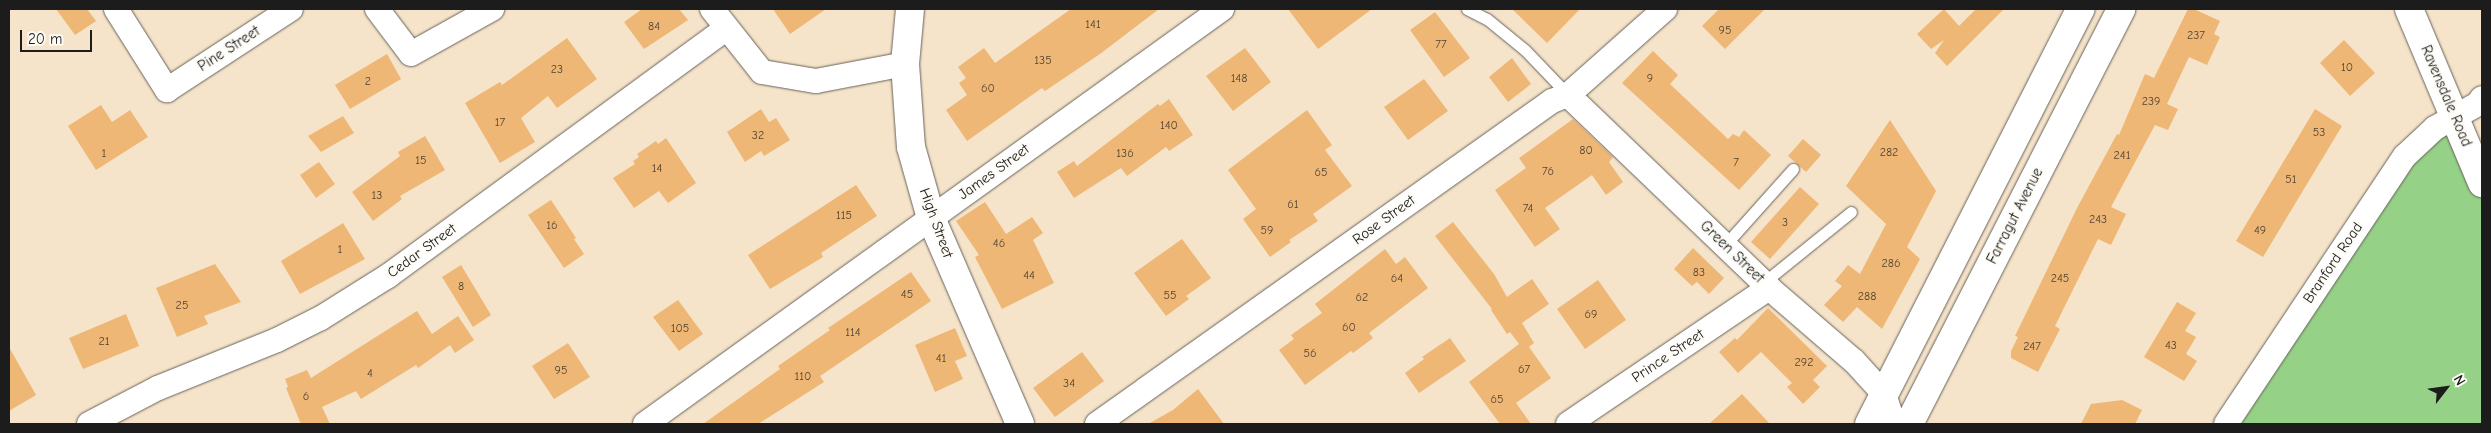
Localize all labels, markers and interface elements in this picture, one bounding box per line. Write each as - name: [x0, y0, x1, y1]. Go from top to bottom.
- house number: 141: [1085, 18, 1101, 32]
- scale bar: [22, 20, 95, 52]
- house number: 84: [648, 20, 660, 34]
- street label: Pine Street: [195, 22, 263, 76]
- house number: 95: [1719, 24, 1731, 38]
- house number: 237: [2187, 29, 2205, 43]
- text: 20 m: [28, 30, 62, 48]
- house number: 77: [1435, 38, 1447, 52]
- street label: Ravensdale Road: [2417, 43, 2475, 149]
- house number: 135: [1034, 54, 1052, 68]
- house number: 10: [2341, 61, 2353, 75]
- house number: 23: [551, 63, 563, 77]
- house number: 148: [1231, 72, 1247, 86]
- house number: 9: [1647, 72, 1653, 86]
- house number: 2: [365, 75, 371, 89]
- house number: 60: [981, 82, 995, 96]
- house number: 239: [2142, 95, 2160, 109]
- house number: 17: [495, 116, 505, 130]
- house number: 140: [1160, 119, 1178, 133]
- house number: 53: [2313, 126, 2325, 140]
- house number: 32: [752, 129, 764, 143]
- street label: James Street: [955, 140, 1033, 204]
- house number: 80: [1579, 144, 1593, 158]
- house number: 282: [1880, 146, 1898, 160]
- house number: 1: [102, 147, 106, 161]
- house number: 136: [1116, 147, 1134, 161]
- house number: 241: [2114, 149, 2130, 163]
- house number: 15: [415, 154, 427, 168]
- house number: 7: [1733, 156, 1739, 170]
- house number: 14: [652, 162, 662, 176]
- house number: 76: [1542, 165, 1554, 179]
- street label: Farragut Avenue: [1983, 165, 2047, 267]
- house number: 65: [1314, 166, 1328, 180]
- house number: 51: [2285, 173, 2297, 187]
- street label: High Street: [915, 186, 957, 260]
- house number: 13: [372, 189, 382, 203]
- street label: Rose Street: [1349, 191, 1419, 249]
- house number: 61: [1287, 198, 1299, 212]
- house number: 74: [1523, 202, 1533, 216]
- house number: 115: [836, 209, 852, 223]
- house number: 243: [2089, 213, 2107, 227]
- house number: 3: [1782, 216, 1788, 230]
- street label: Green Street: [1696, 217, 1768, 287]
- house number: 16: [546, 219, 558, 233]
- street label: Branford Road: [2299, 219, 2367, 307]
- street label: Cedar Street: [384, 220, 460, 282]
- house number: 59: [1261, 224, 1273, 238]
- house number: 49: [2254, 224, 2266, 238]
- house number: 46: [993, 237, 1005, 251]
- house number: 1: [338, 243, 342, 257]
- house number: 286: [1882, 257, 1900, 271]
- house number: 83: [1693, 266, 1705, 280]
- house number: 44: [1023, 269, 1035, 283]
- house number: 64: [1391, 272, 1403, 286]
- house number: 245: [2051, 272, 2069, 286]
- house number: 8: [458, 280, 464, 294]
- house number: 45: [901, 288, 913, 302]
- house number: 55: [1163, 289, 1177, 303]
- house number: 288: [1858, 290, 1876, 304]
- house number: 62: [1356, 291, 1368, 305]
- house number: 25: [176, 299, 188, 313]
- house number: 69: [1585, 308, 1597, 322]
- house number: 60: [1342, 321, 1356, 335]
- house number: 105: [671, 322, 689, 336]
- street label: Prince Street: [1628, 325, 1708, 387]
- house number: 114: [845, 326, 861, 340]
- house number: 21: [98, 335, 110, 349]
- house number: 43: [2165, 339, 2177, 353]
- house number: 247: [2023, 340, 2041, 354]
- house number: 56: [1303, 347, 1317, 361]
- house number: 41: [936, 352, 946, 366]
- house number: 292: [1795, 356, 1813, 370]
- house number: 67: [1518, 363, 1530, 377]
- north arrow: [2421, 363, 2471, 413]
- house number: 95: [555, 364, 567, 378]
- house number: 4: [367, 367, 373, 381]
- house number: 110: [795, 370, 811, 384]
- text: N: [2450, 372, 2469, 388]
- house number: 34: [1063, 377, 1075, 391]
- house number: 6: [303, 390, 309, 404]
- house number: 65: [1490, 393, 1504, 407]

